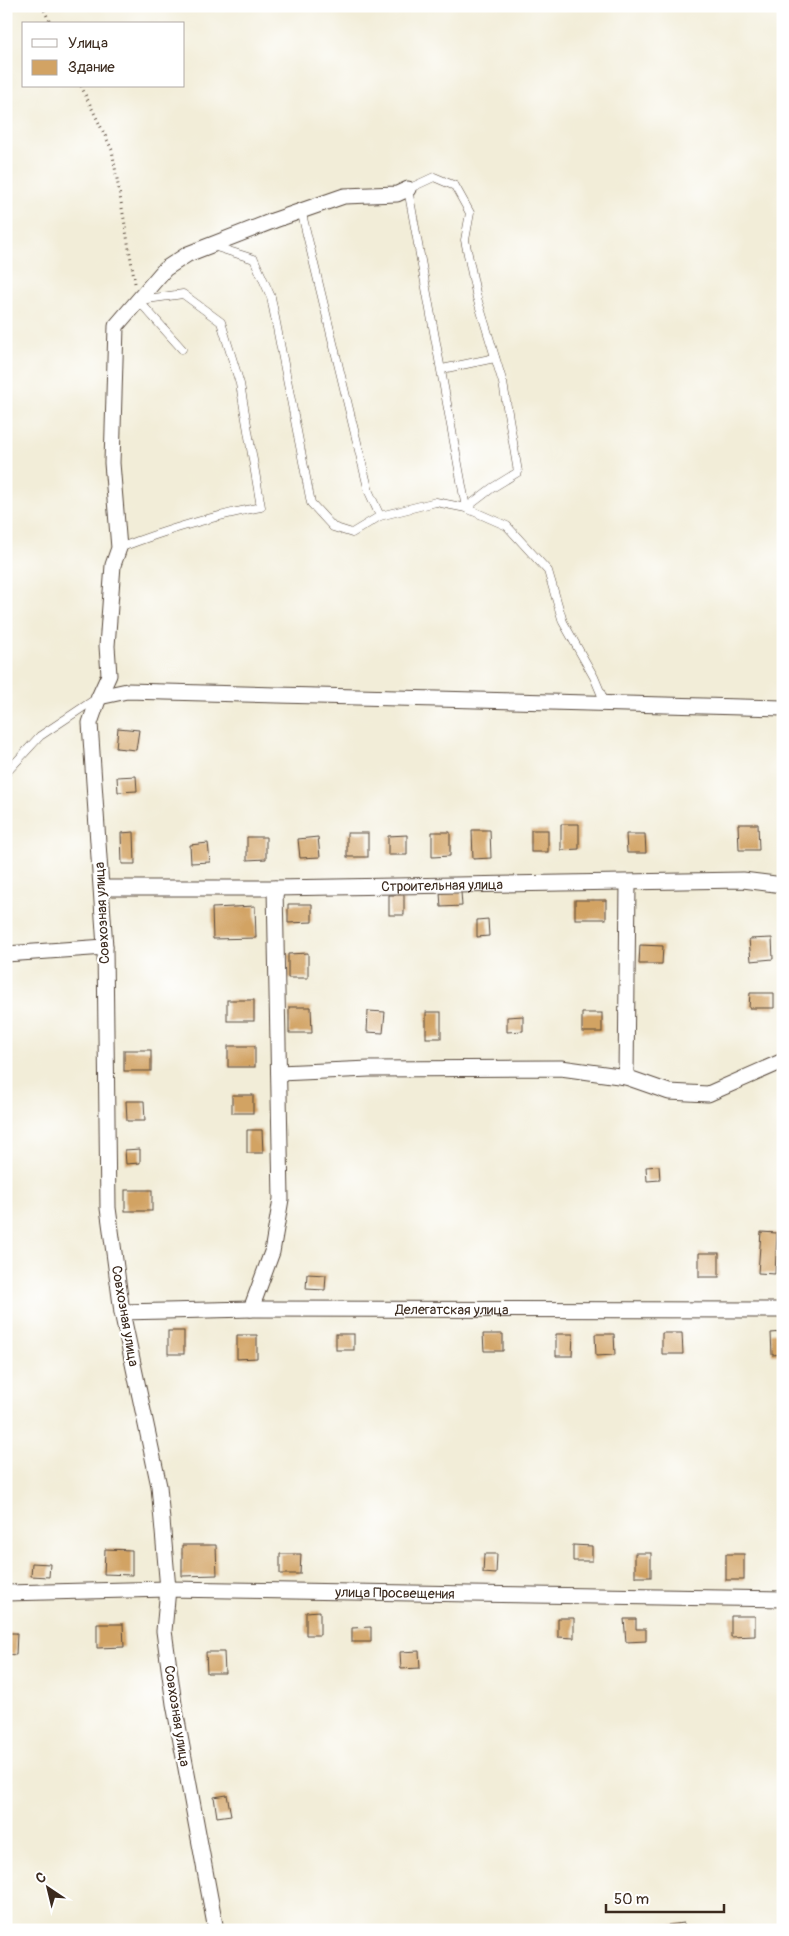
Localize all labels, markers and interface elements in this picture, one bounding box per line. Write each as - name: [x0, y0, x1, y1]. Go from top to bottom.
- legend: [22, 22, 185, 88]
- text: Улица: [68, 34, 108, 53]
- text: Здание: [68, 58, 115, 77]
- street label: Совхозная улица: [91, 861, 113, 965]
- street label: Строительная улица: [381, 876, 503, 895]
- street label: Совхозная улица: [108, 1264, 142, 1368]
- street label: Делегатская улица: [394, 1301, 509, 1318]
- street label: улица Просвещения: [334, 1583, 455, 1602]
- street label: Совхозная улица: [161, 1664, 193, 1768]
- north arrow: [22, 1864, 72, 1914]
- text: С: [32, 1868, 50, 1887]
- scale bar: [606, 1881, 724, 1913]
- text: 50 m: [614, 1890, 649, 1909]

